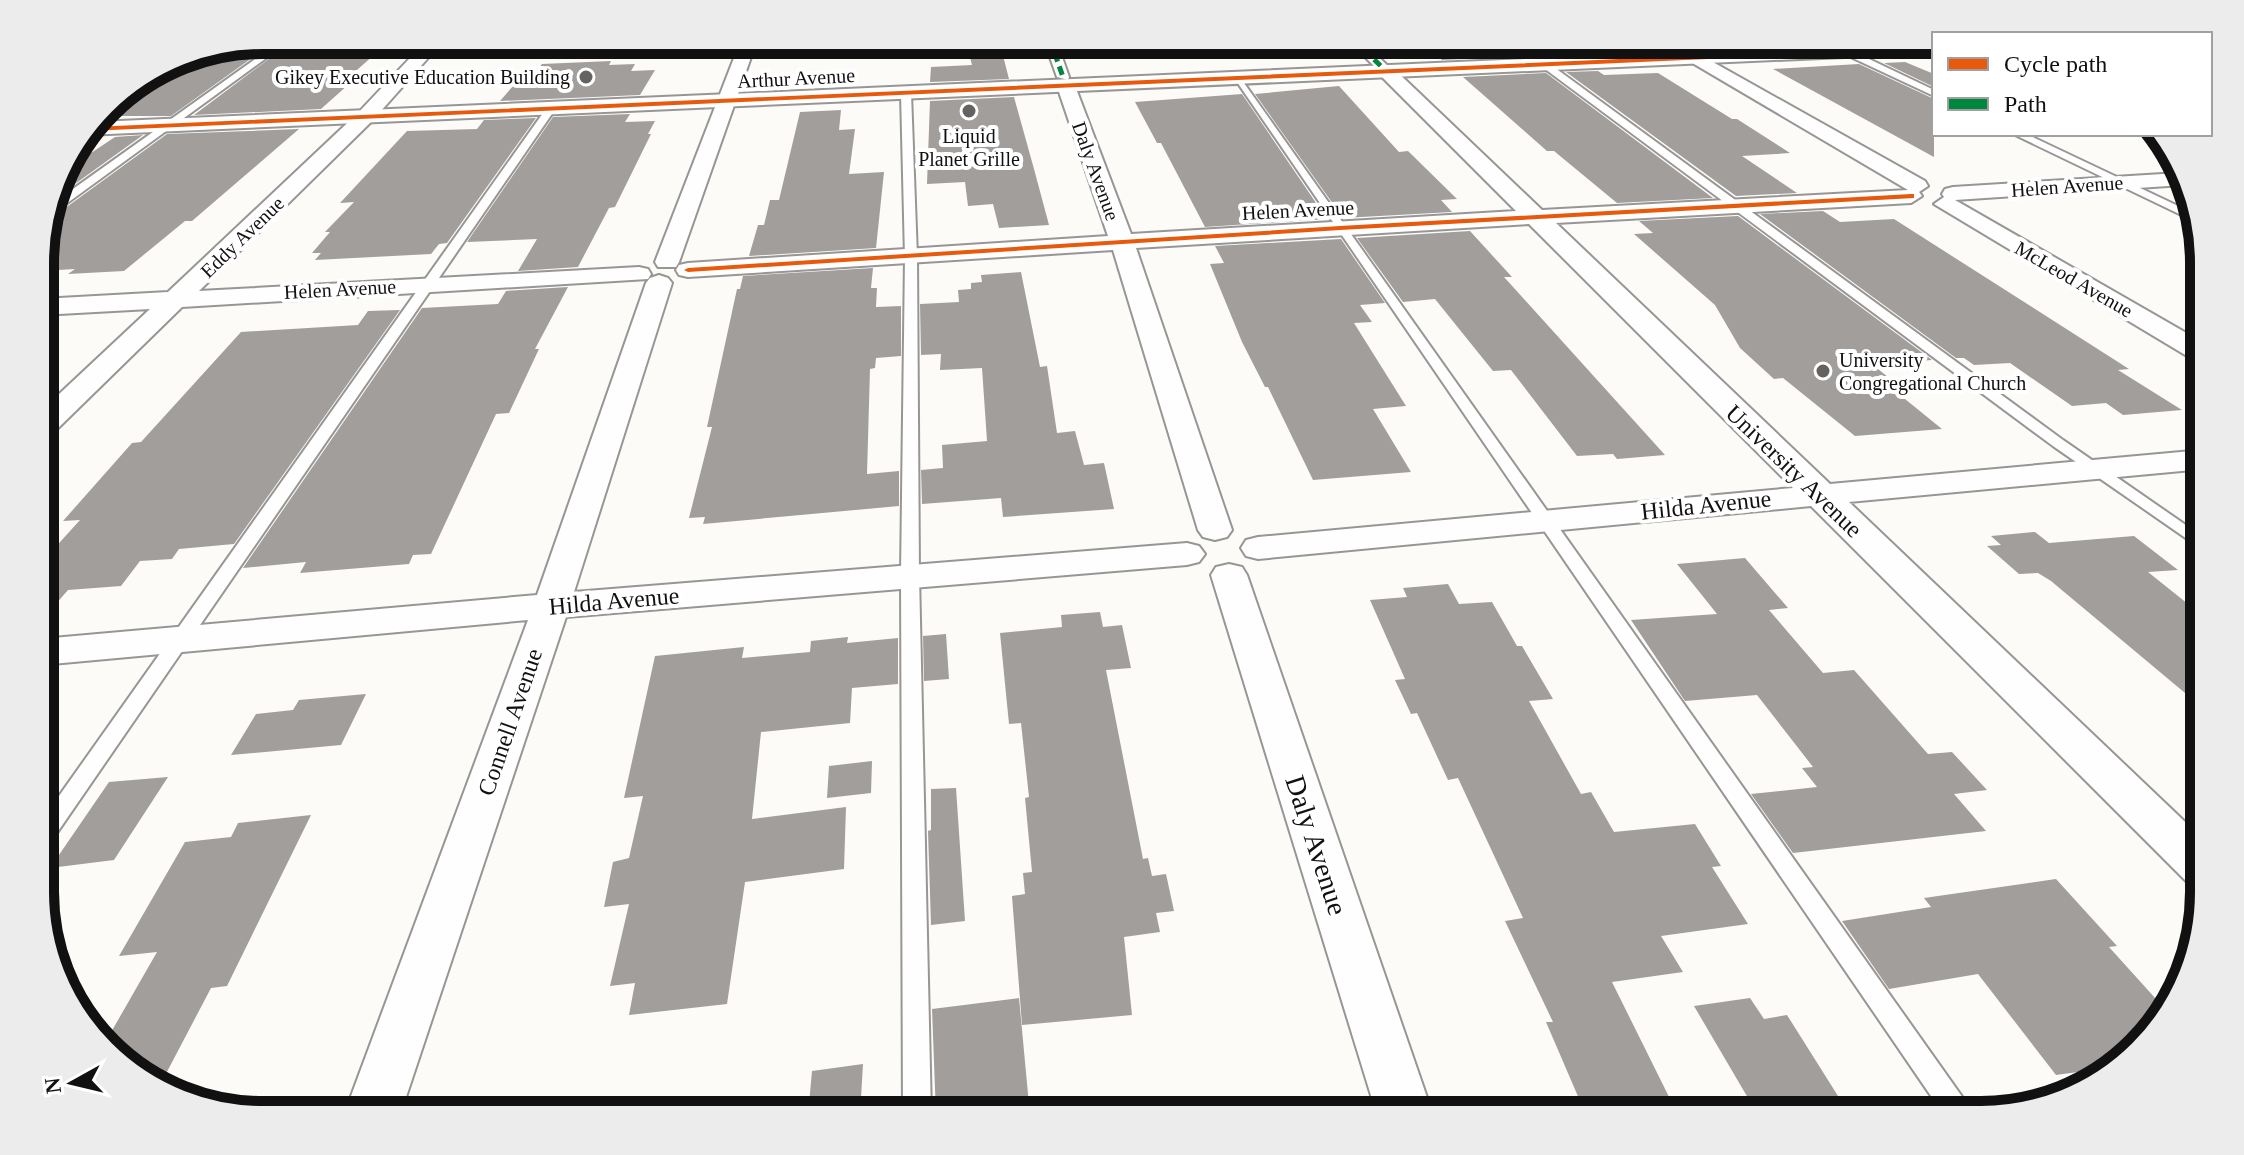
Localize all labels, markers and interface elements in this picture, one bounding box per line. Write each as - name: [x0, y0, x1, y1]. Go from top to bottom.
- legend: [1932, 32, 2212, 136]
- text: Cycle path: [2004, 51, 2107, 77]
- street label: Arthur Avenue: [737, 64, 856, 92]
- place label: Gikey Executive Education Building: [275, 66, 570, 89]
- marker: Gikey Executive Education Building: [577, 68, 595, 86]
- text: Path: [2004, 91, 2047, 117]
- marker: Liquid Planet Grille: [960, 102, 978, 120]
- street label: Daly Avenue: [1067, 119, 1124, 224]
- place label: Liquid Planet Grille: [918, 125, 1020, 170]
- street label: Helen Avenue: [2010, 171, 2124, 201]
- street label: Eddy Avenue: [196, 192, 289, 283]
- street label: Helen Avenue: [1241, 196, 1355, 224]
- street label: McLeod Avenue: [2011, 236, 2137, 322]
- street label: Helen Avenue: [283, 275, 397, 303]
- place label: University Congregational Church: [1839, 349, 2026, 395]
- marker: University Congregational Church: [1814, 362, 1832, 380]
- street label: University Avenue: [1721, 400, 1867, 542]
- street label: Hilda Avenue: [1640, 485, 1772, 525]
- street label: Hilda Avenue: [548, 582, 680, 620]
- street label: Connell Avenue: [473, 645, 547, 799]
- street label: Daly Avenue: [1279, 771, 1354, 919]
- north arrow: [32, 1043, 112, 1123]
- text: N: [39, 1076, 66, 1095]

